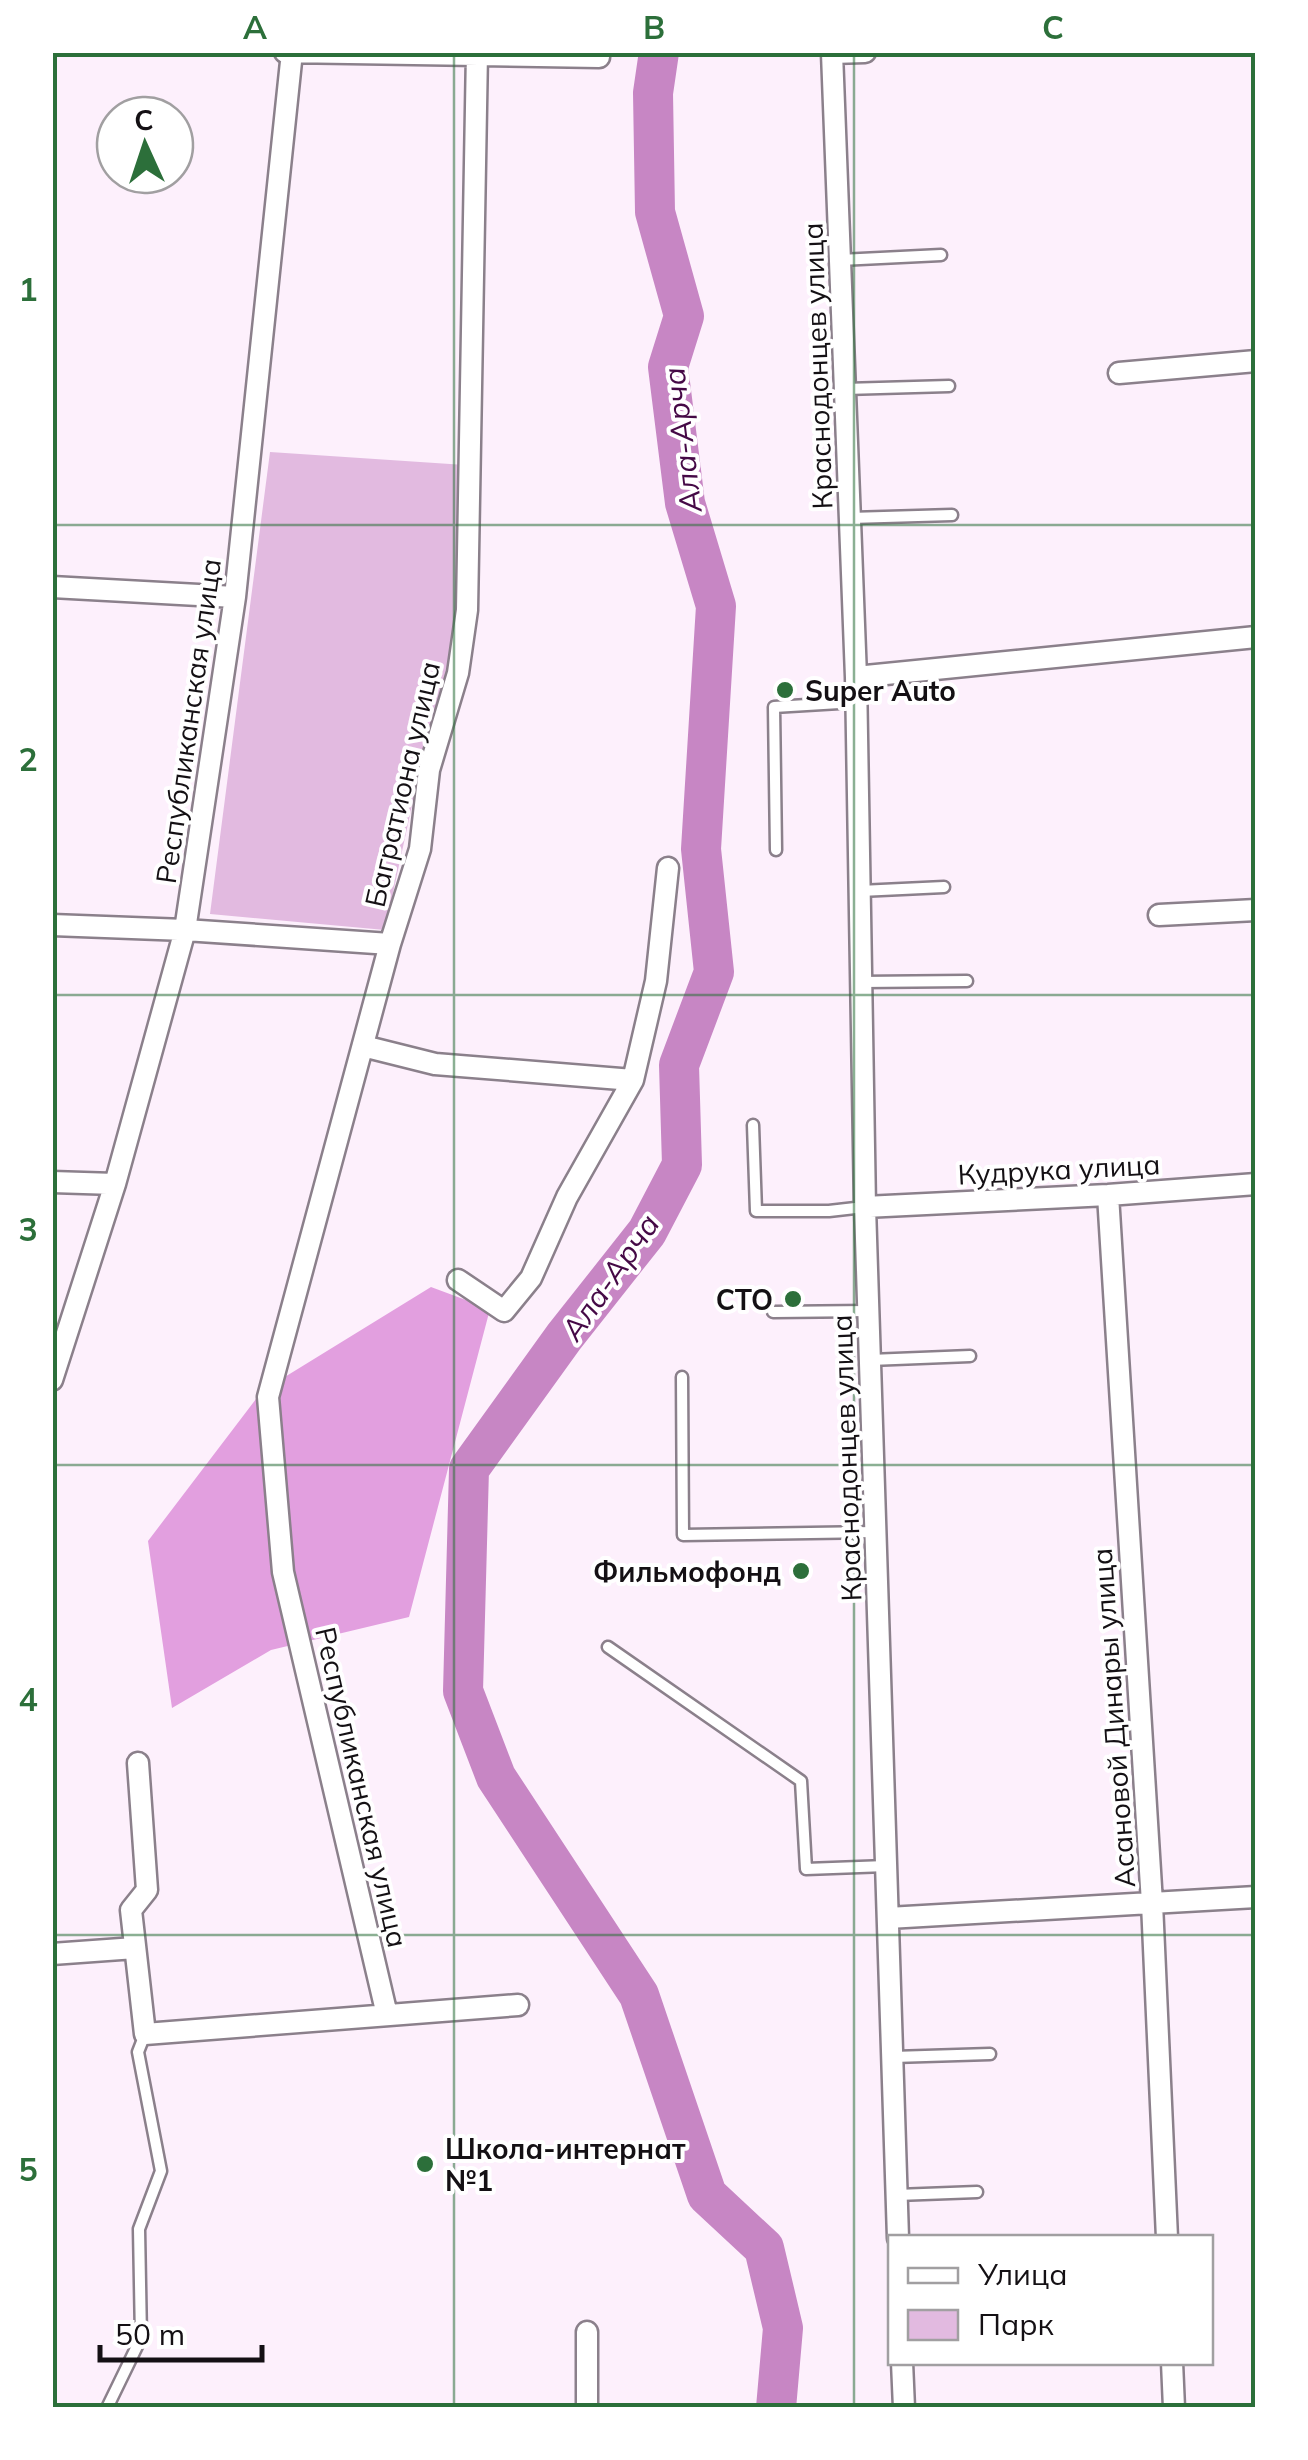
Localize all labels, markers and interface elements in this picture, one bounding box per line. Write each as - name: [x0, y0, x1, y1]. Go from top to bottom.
- text: A: [243, 7, 267, 47]
- text: B: [643, 7, 665, 47]
- text: C: [1042, 7, 1064, 47]
- north arrow: [95, 95, 195, 195]
- text: С: [133, 102, 154, 138]
- street label: Краснодонцев улица: [795, 222, 839, 510]
- text: 1: [18, 269, 38, 309]
- water label: Ала-Арча: [654, 365, 710, 516]
- street label: Республиканская улица: [148, 556, 228, 886]
- street label: Багратиона улица: [357, 658, 447, 910]
- place label: Super Auto: [805, 673, 956, 708]
- marker: Super Auto: [774, 679, 796, 701]
- text: 2: [18, 739, 38, 779]
- street label: Кудрука улица: [957, 1146, 1161, 1192]
- water label: Ала-Арча: [552, 1206, 667, 1348]
- text: 3: [18, 1209, 38, 1249]
- place label: СТО: [716, 1282, 773, 1317]
- marker: СТО: [782, 1288, 804, 1310]
- street label: Краснодонцев улица: [824, 1314, 868, 1602]
- street label: Асановой Динары улица: [1084, 1547, 1142, 1889]
- place label: Фильмофонд: [593, 1554, 781, 1589]
- marker: Фильмофонд: [790, 1560, 812, 1582]
- street label: Республиканская улица: [308, 1623, 416, 1951]
- text: 4: [18, 1679, 38, 1719]
- place label: Школа-интернат №1: [445, 2131, 686, 2198]
- text: 5: [18, 2149, 38, 2189]
- marker: Школа-интернат №1: [414, 2153, 436, 2175]
- legend: [888, 2235, 1213, 2365]
- text: Улица: [977, 2255, 1068, 2293]
- scale bar: [100, 2300, 262, 2362]
- text: Парк: [978, 2305, 1055, 2343]
- text: 50 m: [115, 2315, 185, 2353]

